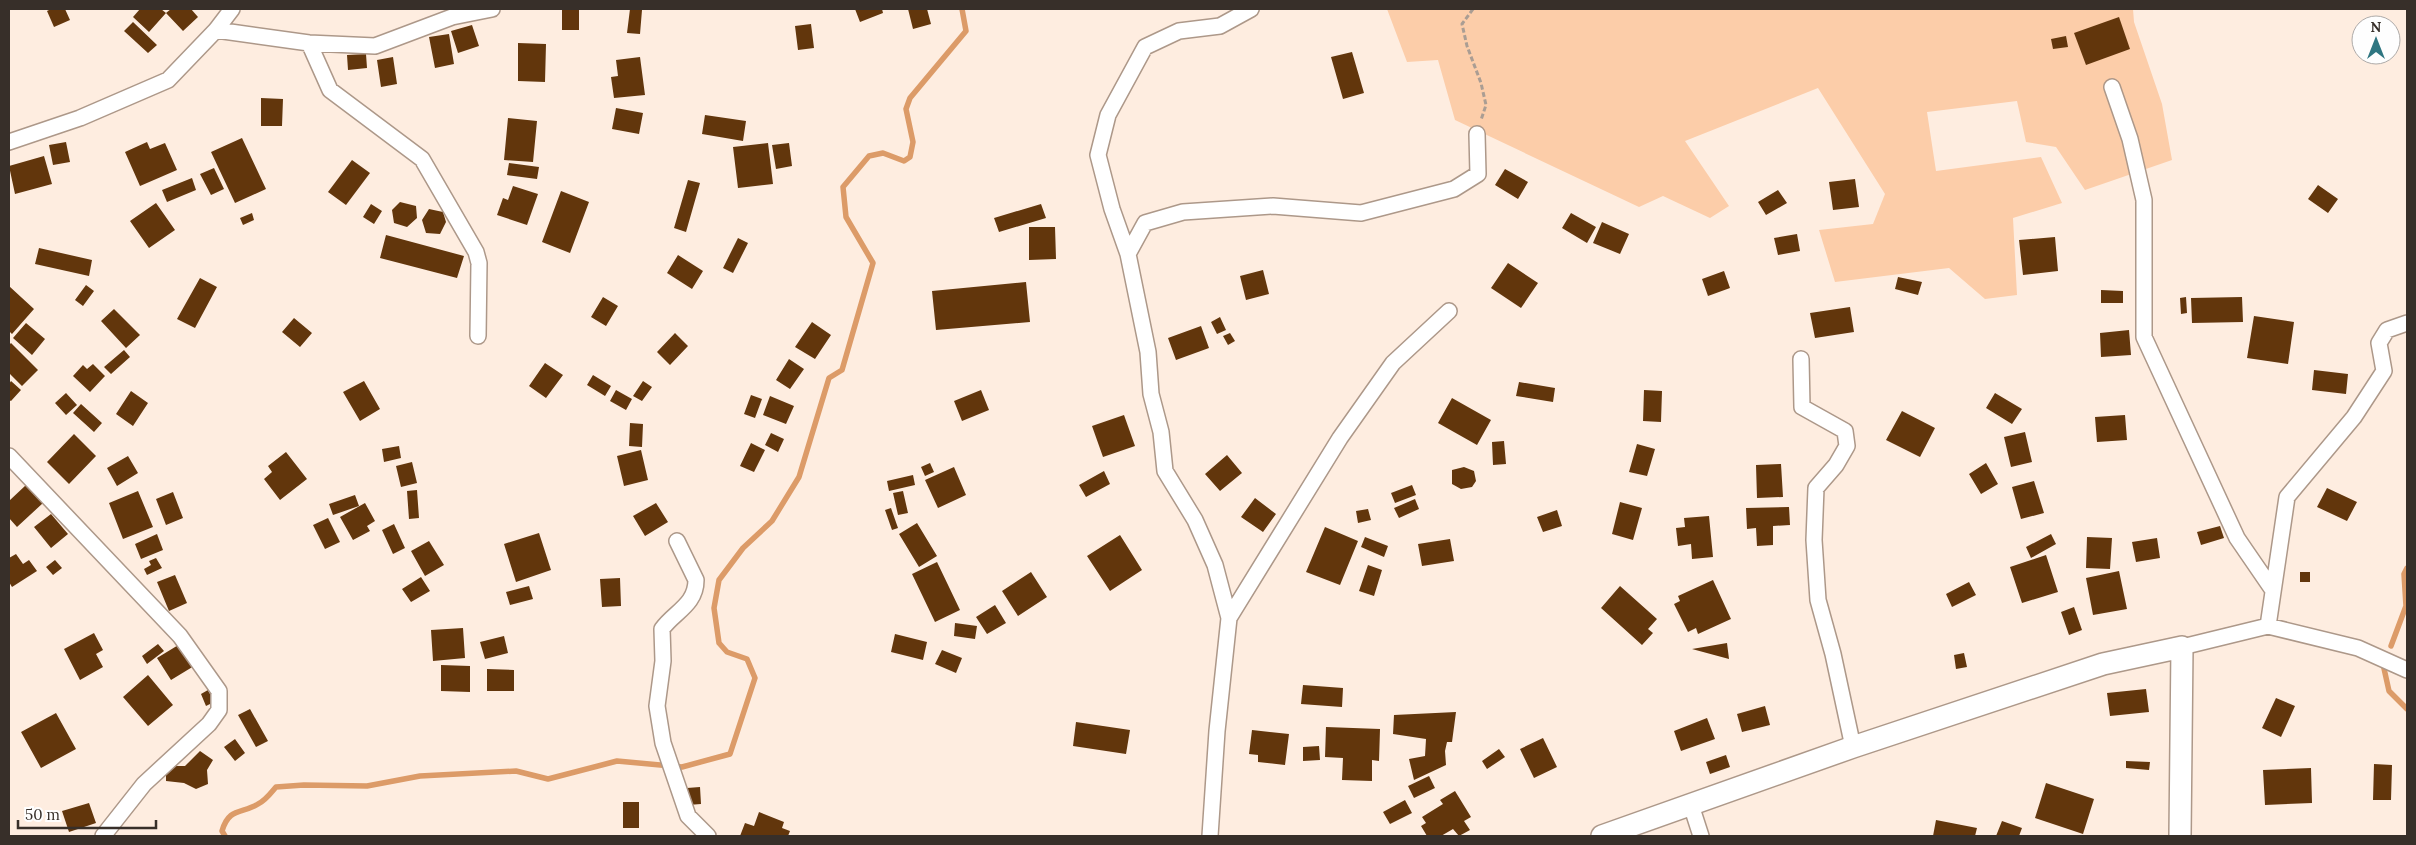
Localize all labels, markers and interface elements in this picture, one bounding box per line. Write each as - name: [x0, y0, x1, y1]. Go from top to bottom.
- north arrow: [2351, 15, 2401, 65]
- text: N: [2371, 18, 2382, 36]
- scale bar: [18, 798, 155, 830]
- text: 50 m: [25, 805, 60, 824]

